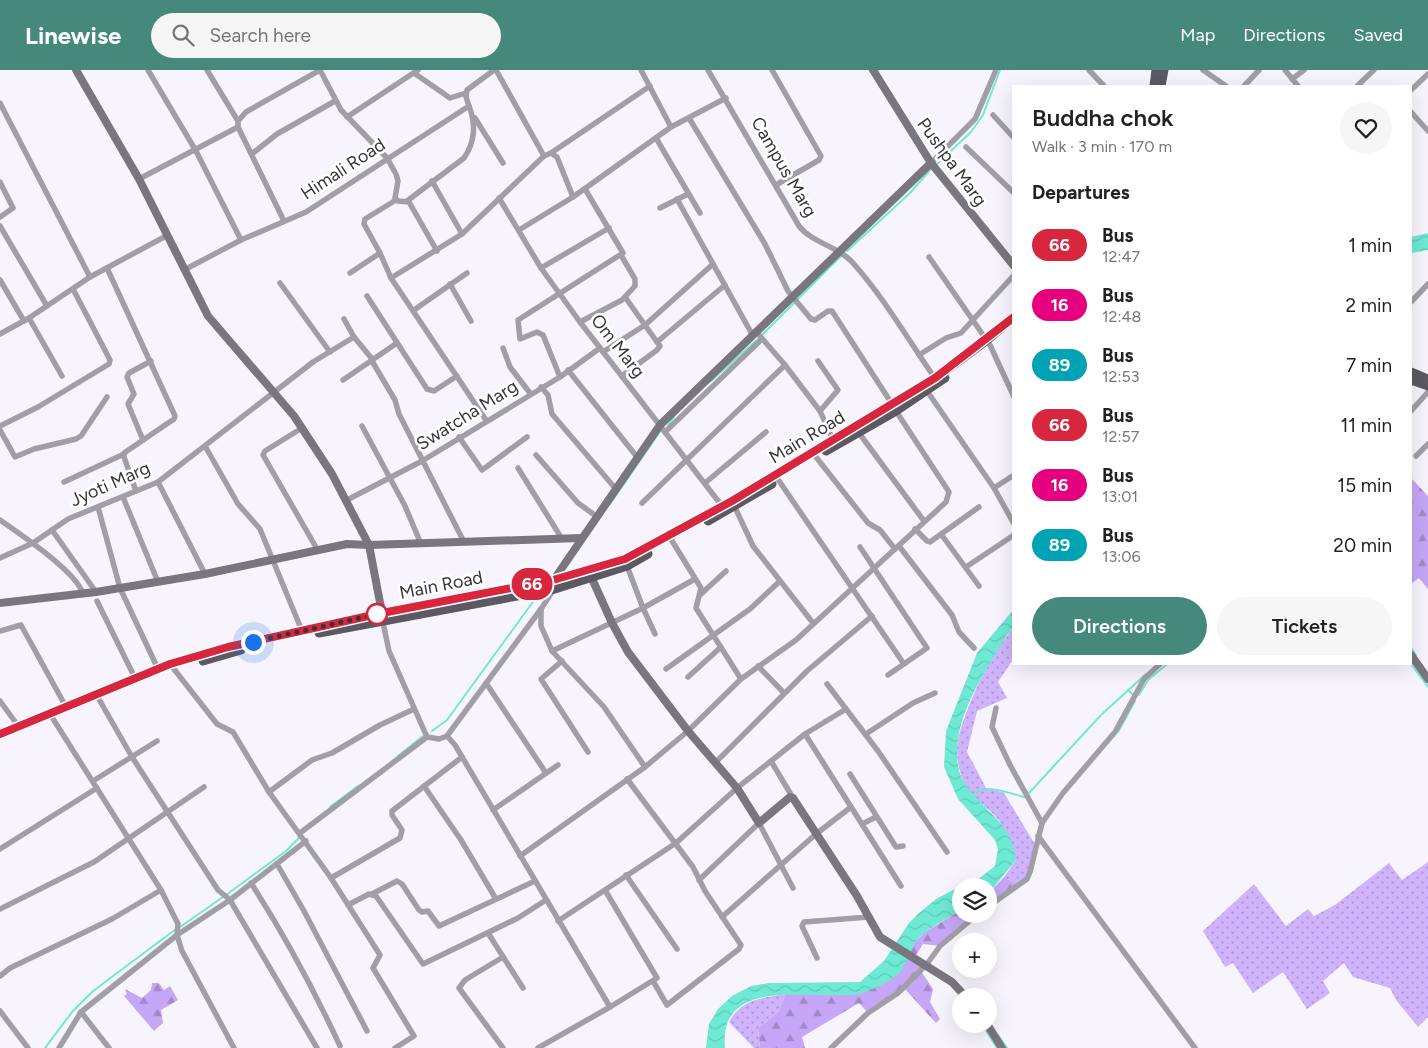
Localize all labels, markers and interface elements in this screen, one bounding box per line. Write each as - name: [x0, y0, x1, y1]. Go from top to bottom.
- search box: [151, 13, 501, 58]
- text: Linewise: [25, 21, 121, 50]
- icon: search: [169, 21, 197, 49]
- text: Search here: [209, 24, 311, 47]
- text: Map: [1180, 24, 1215, 46]
- text: Directions: [1243, 24, 1325, 46]
- text: Saved: [1353, 24, 1403, 46]
- button: heart: [1340, 102, 1392, 154]
- text: Buddha chok: [1032, 103, 1173, 132]
- street label: Campus Marg: [746, 113, 822, 221]
- street label: Pushpa Marg: [912, 113, 992, 211]
- street label: Himali Road: [297, 134, 389, 204]
- text: Walk · 3 min · 170 m: [1032, 137, 1172, 156]
- text: Departures: [1032, 181, 1130, 204]
- text: Bus: [1102, 224, 1133, 247]
- text: 66: [1049, 234, 1070, 256]
- text: 1 min: [1348, 234, 1392, 257]
- text: 12:47: [1102, 247, 1140, 266]
- text: Bus: [1102, 284, 1133, 307]
- text: 16: [1050, 294, 1069, 316]
- text: 2 min: [1346, 294, 1392, 317]
- text: 12:48: [1102, 307, 1141, 326]
- street label: Om Marg: [586, 310, 650, 382]
- text: Bus: [1102, 344, 1133, 367]
- text: 89: [1049, 354, 1070, 376]
- text: 7 min: [1346, 354, 1392, 377]
- text: 12:53: [1102, 367, 1140, 386]
- street label: Swatcha Marg: [412, 375, 522, 455]
- text: Bus: [1102, 404, 1133, 427]
- street label: Main Road: [765, 406, 849, 468]
- text: 66: [1049, 414, 1070, 436]
- text: 11 min: [1340, 414, 1392, 437]
- text: 12:57: [1102, 427, 1139, 446]
- street label: Jyoti Marg: [66, 457, 154, 511]
- text: Bus: [1102, 464, 1133, 487]
- text: 16: [1050, 474, 1069, 496]
- text: 15 min: [1337, 474, 1392, 497]
- text: 13:01: [1102, 487, 1138, 506]
- text: Bus: [1102, 524, 1133, 547]
- text: 89: [1049, 534, 1070, 556]
- text: 20 min: [1333, 534, 1392, 557]
- text: 13:06: [1102, 547, 1141, 566]
- street label: Main Road: [397, 566, 485, 604]
- line badge: 66: [510, 568, 554, 600]
- text: 66: [522, 573, 542, 595]
- button: Directions: [1032, 597, 1207, 655]
- button: Tickets: [1217, 597, 1392, 655]
- unlabelled marker: [366, 603, 388, 625]
- your location: [241, 630, 266, 655]
- map controls: [952, 878, 997, 1033]
- button: layers: [952, 878, 997, 923]
- button: +: [952, 933, 997, 978]
- button: −: [952, 988, 997, 1033]

